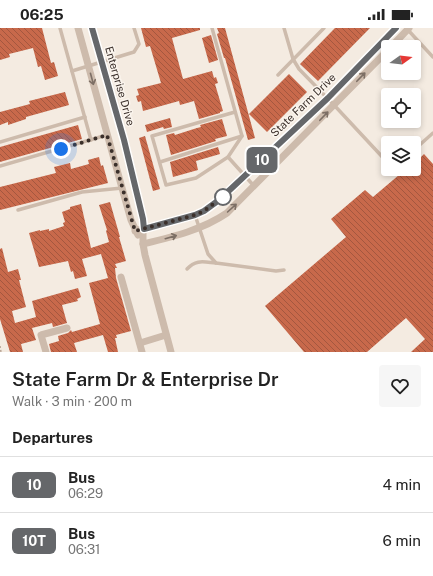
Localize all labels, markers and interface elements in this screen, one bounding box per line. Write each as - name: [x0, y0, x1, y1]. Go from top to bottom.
- text: 06:25: [20, 6, 64, 23]
- north arrow: [381, 40, 421, 80]
- map controls: [381, 40, 421, 176]
- street label: Enterprise Drive: [103, 45, 137, 127]
- street label: State Farm Drive: [268, 71, 338, 139]
- one-way arrow: [89, 72, 96, 85]
- one-way arrow: [356, 72, 366, 82]
- button: locate: [381, 88, 421, 128]
- one-way arrow: [319, 111, 329, 121]
- button: layers: [381, 136, 421, 176]
- your location: [51, 139, 71, 159]
- line badge: 10: [244, 147, 280, 173]
- text: 10: [254, 152, 270, 168]
- unlabelled marker: [214, 188, 232, 206]
- one-way arrow: [227, 204, 238, 213]
- one-way arrow: [164, 233, 177, 240]
- button: heart: [379, 365, 421, 407]
- text: State Farm Dr & Enterprise Dr: [12, 368, 279, 390]
- text: Walk · 3 min · 200 m: [12, 394, 132, 409]
- text: Departures: [12, 429, 93, 446]
- text: Bus: [68, 469, 95, 486]
- text: 4 min: [382, 476, 421, 493]
- text: 10: [26, 477, 42, 493]
- text: 06:29: [68, 486, 103, 501]
- text: Bus: [68, 525, 95, 542]
- text: 6 min: [383, 532, 421, 549]
- text: 10T: [22, 533, 46, 549]
- text: 06:31: [68, 542, 100, 557]

